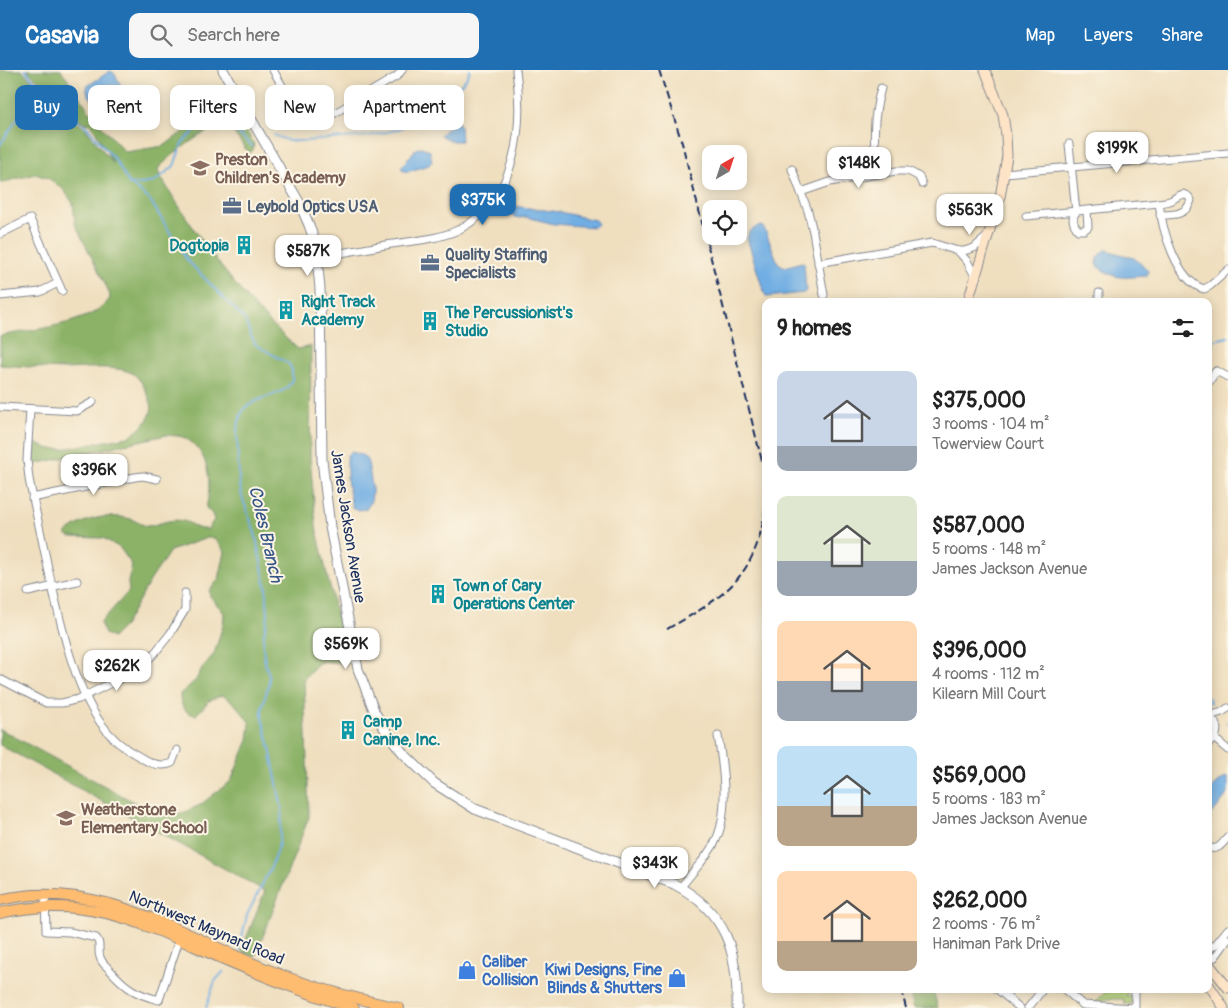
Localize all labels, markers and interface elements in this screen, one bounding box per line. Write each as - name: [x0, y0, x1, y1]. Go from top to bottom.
- search box: [129, 13, 479, 58]
- text: Casavia: [25, 21, 99, 50]
- icon: search: [147, 21, 175, 49]
- text: Search here: [187, 23, 280, 47]
- text: Map: [1026, 24, 1055, 47]
- text: Layers: [1083, 24, 1133, 47]
- text: Share: [1161, 24, 1203, 47]
- chip: Buy: [15, 85, 78, 130]
- chip: Rent: [88, 85, 160, 130]
- chip: Filters: [170, 85, 255, 130]
- chip: New: [265, 85, 334, 130]
- chip: Apartment: [344, 85, 464, 130]
- pin: $199K: [1082, 132, 1152, 174]
- text: $199K: [1096, 138, 1138, 158]
- north arrow: [702, 145, 748, 190]
- map controls: [702, 145, 747, 245]
- pin: $148K: [824, 146, 894, 189]
- place label: Preston Children's Academy: [215, 150, 346, 188]
- text: $148K: [838, 153, 880, 173]
- school or university icon: Preston Children's Academy: [189, 157, 211, 179]
- pin: $375K: [448, 184, 518, 226]
- text: $375K: [461, 190, 505, 210]
- pin: $563K: [935, 194, 1005, 236]
- office icon: Leybold Optics USA: [221, 195, 243, 217]
- place label: Leybold Optics USA: [247, 197, 379, 217]
- button: locate: [702, 200, 747, 245]
- text: $563K: [947, 200, 993, 220]
- building icon: Dogtopia: [233, 234, 255, 256]
- pin: $587K: [273, 234, 343, 277]
- place label: Dogtopia: [169, 236, 230, 256]
- text: $587K: [286, 241, 330, 261]
- place label: Quality Staffing Specialists: [445, 245, 547, 283]
- office icon: Quality Staffing Specialists: [419, 252, 441, 274]
- place label: Right Track Academy: [301, 292, 375, 330]
- building icon: Right Track Academy: [275, 299, 297, 321]
- place label: The Percussionist's Studio: [444, 303, 574, 341]
- building icon: The Percussionist's Studio: [419, 310, 441, 332]
- icon: filters: [1169, 314, 1197, 342]
- text: 9 homes: [777, 315, 851, 342]
- text: $375,000: [932, 387, 1026, 414]
- icon: home: [817, 391, 877, 451]
- text: 3 rooms · 104 m²: [932, 414, 1049, 434]
- text: Towerview Court: [932, 434, 1044, 454]
- street label: James Jackson Avenue: [326, 448, 370, 604]
- pin: $396K: [59, 454, 129, 496]
- text: $396K: [72, 460, 116, 480]
- water label: Coles Branch: [243, 484, 288, 586]
- text: $587,000: [932, 512, 1025, 539]
- icon: home: [817, 516, 877, 576]
- text: 5 rooms · 148 m²: [932, 539, 1046, 559]
- text: James Jackson Avenue: [932, 559, 1087, 579]
- place label: Town of Cary Operations Center: [452, 576, 575, 614]
- building icon: Town of Cary Operations Center: [427, 583, 449, 605]
- pin: $569K: [311, 628, 381, 670]
- text: $569K: [324, 634, 368, 654]
- text: $396,000: [932, 637, 1027, 664]
- icon: home: [817, 641, 877, 701]
- pin: $262K: [82, 650, 152, 692]
- text: $262K: [94, 656, 140, 676]
- text: 4 rooms · 112 m²: [932, 664, 1045, 684]
- text: Kilearn Mill Court: [932, 684, 1046, 704]
- place label: Camp Canine, Inc.: [363, 712, 440, 750]
- building icon: Camp Canine, Inc.: [337, 719, 359, 741]
- text: $569,000: [932, 762, 1026, 789]
- icon: home: [817, 766, 877, 826]
- text: 5 rooms · 183 m²: [932, 789, 1046, 809]
- place label: Weatherstone Elementary School: [81, 800, 208, 838]
- school or university icon: Weatherstone Elementary School: [55, 807, 77, 829]
- text: James Jackson Avenue: [932, 809, 1087, 829]
- pin: $343K: [620, 846, 690, 889]
- text: $343K: [632, 853, 678, 873]
- street label: Northwest Maynard Road: [126, 886, 287, 970]
- text: $262,000: [932, 887, 1027, 914]
- icon: home: [817, 891, 877, 951]
- text: 2 rooms · 76 m²: [932, 914, 1041, 934]
- text: Haniman Park Drive: [932, 934, 1060, 954]
- place label: Caliber Collision: [482, 952, 538, 990]
- shop icon: Caliber Collision: [456, 959, 478, 981]
- place label: Kiwi Designs, Fine Blinds & Shutters: [545, 960, 663, 998]
- shop icon: Kiwi Designs, Fine Blinds & Shutters: [666, 967, 688, 989]

